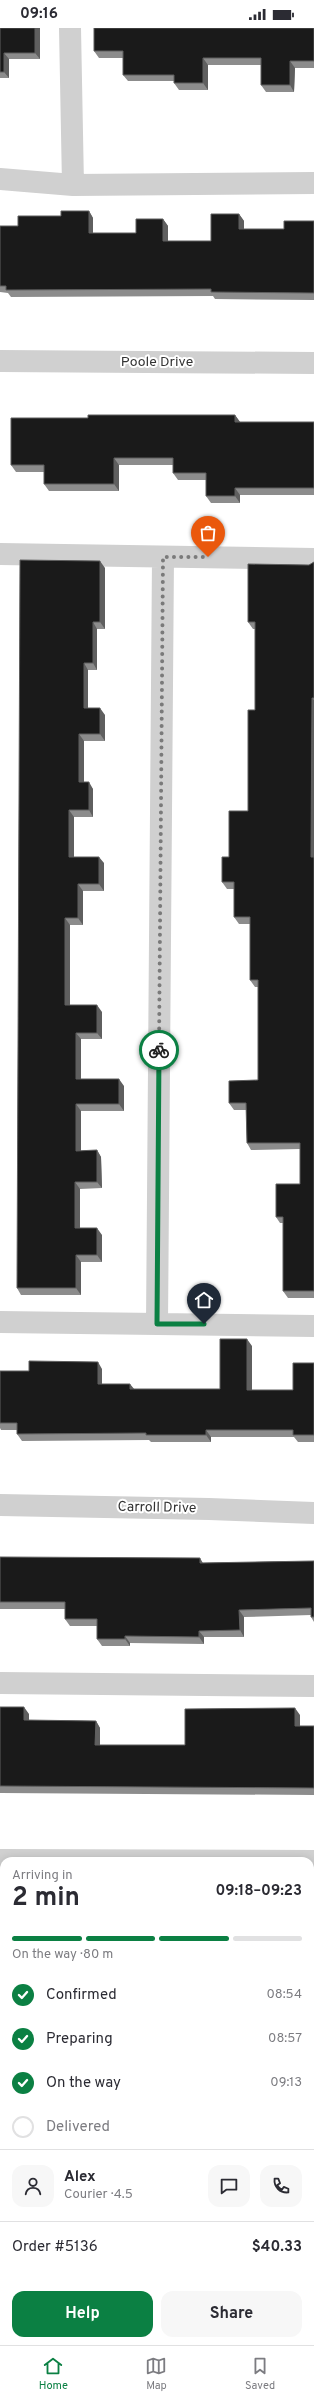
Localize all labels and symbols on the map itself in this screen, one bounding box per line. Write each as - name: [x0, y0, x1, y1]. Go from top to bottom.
- street label: Poole Drive: [121, 354, 193, 371]
- pin: [191, 516, 225, 557]
- courier: [139, 1030, 179, 1070]
- pin: [187, 1283, 221, 1324]
- street label: Carroll Drive: [118, 1499, 196, 1517]

